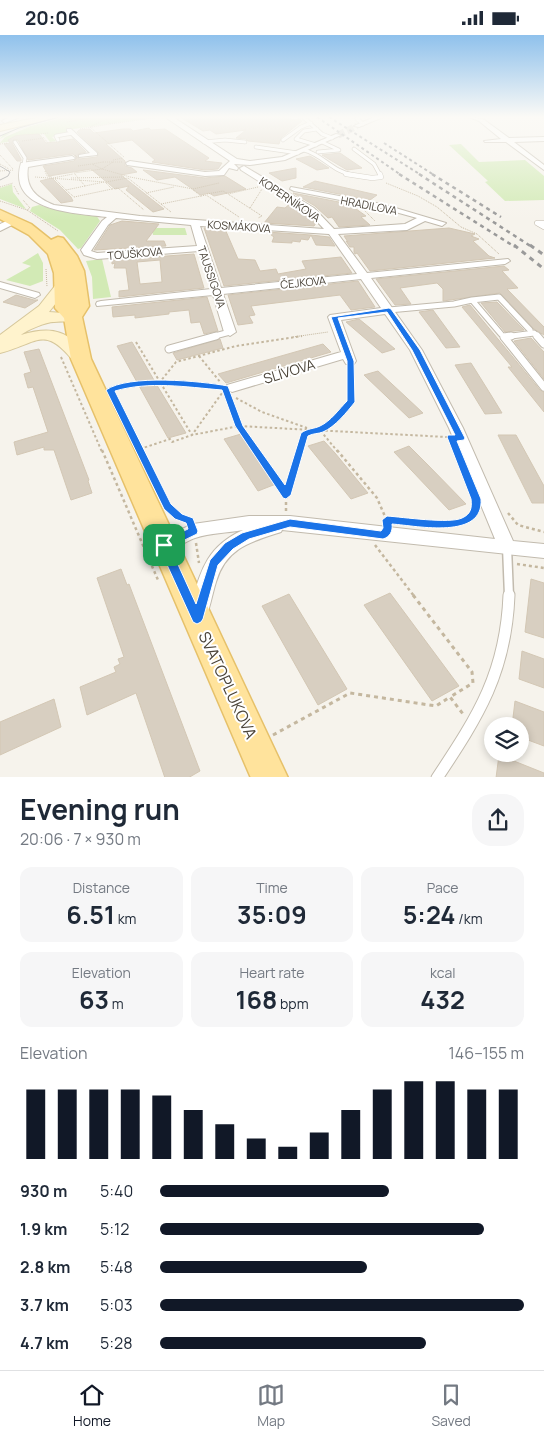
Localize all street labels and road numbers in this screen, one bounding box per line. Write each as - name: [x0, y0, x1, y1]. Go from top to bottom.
- street label: KOPERNÍKOVA: [256, 173, 324, 225]
- street label: HRADILOVA: [339, 192, 399, 218]
- street label: KOSMÁKOVA: [207, 216, 271, 236]
- street label: TOUŠKOVA: [107, 243, 163, 263]
- street label: TAUSSIGOVA: [194, 244, 230, 310]
- street label: ČEJKOVA: [279, 272, 327, 292]
- street label: SLÍVOVA: [261, 354, 317, 388]
- street label: SVATOPLUKOVA: [193, 628, 263, 742]

